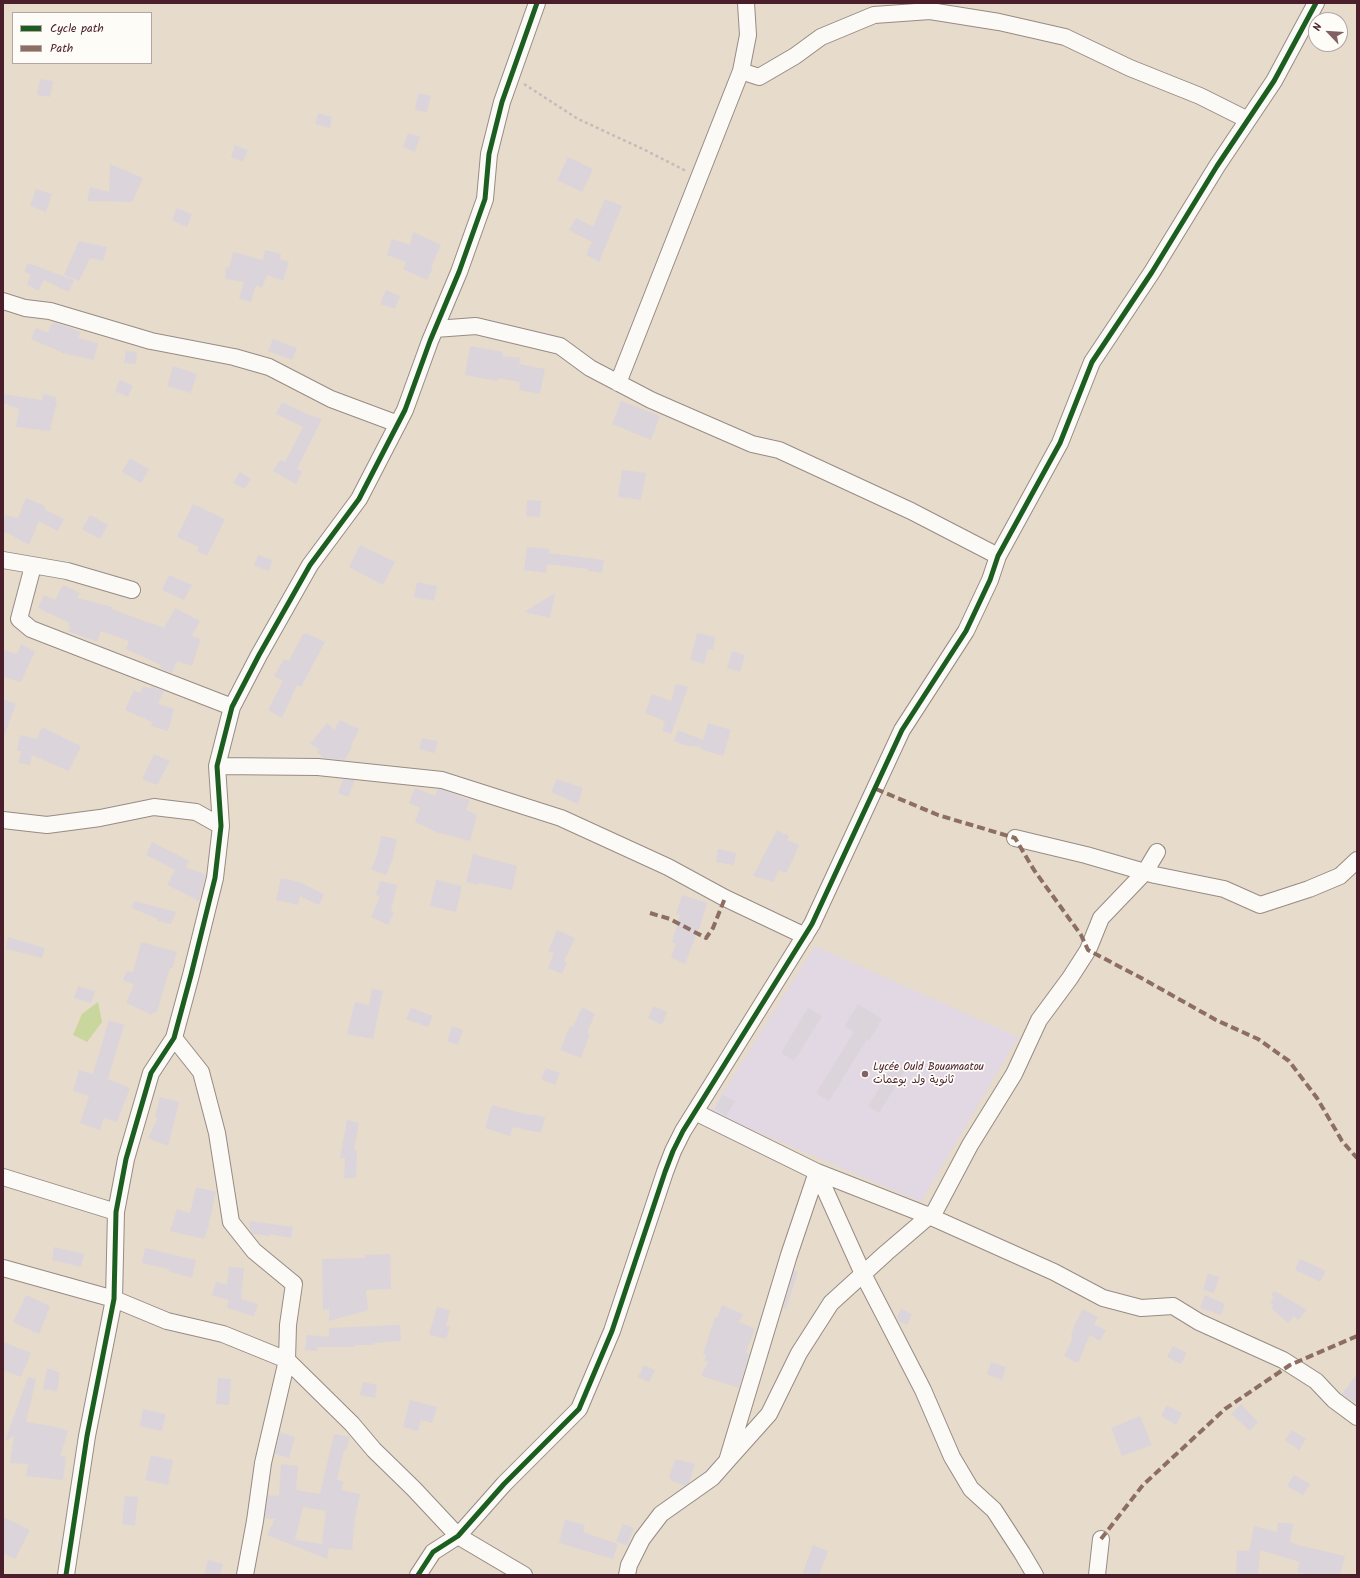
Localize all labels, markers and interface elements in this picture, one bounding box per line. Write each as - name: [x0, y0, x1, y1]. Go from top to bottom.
- legend: [12, 12, 152, 64]
- north arrow: [1308, 12, 1348, 52]
- text: Cycle path: [50, 19, 104, 38]
- text: N: [1308, 20, 1328, 34]
- text: Path: [50, 39, 73, 58]
- place label: Lycée Ould Bouamaatou ثانوية ولد بوعمات: [873, 1061, 984, 1087]
- marker: Lycée Ould Bouamaatou ثانوية ولد بوعمات: [860, 1069, 870, 1079]

